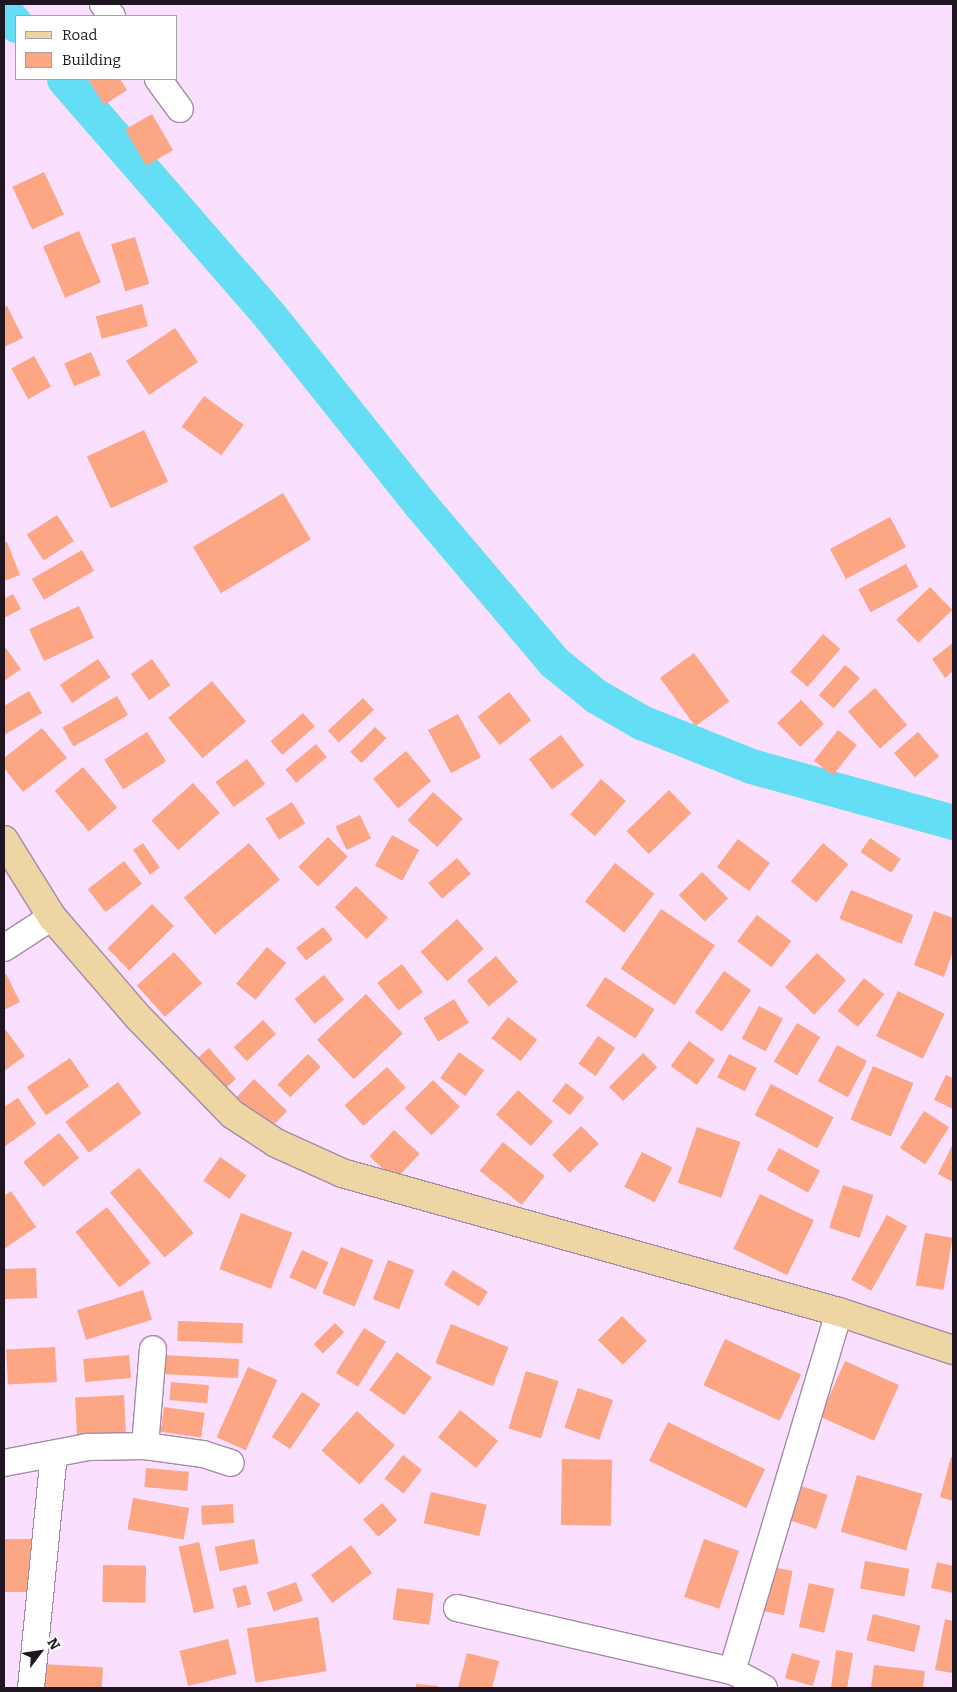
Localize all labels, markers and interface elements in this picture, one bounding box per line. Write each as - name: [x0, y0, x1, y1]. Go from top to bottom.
- legend: [15, 15, 178, 80]
- text: Road: [62, 26, 97, 44]
- text: Building: [62, 51, 121, 69]
- north arrow: [15, 1627, 65, 1677]
- text: N: [43, 1635, 63, 1653]

